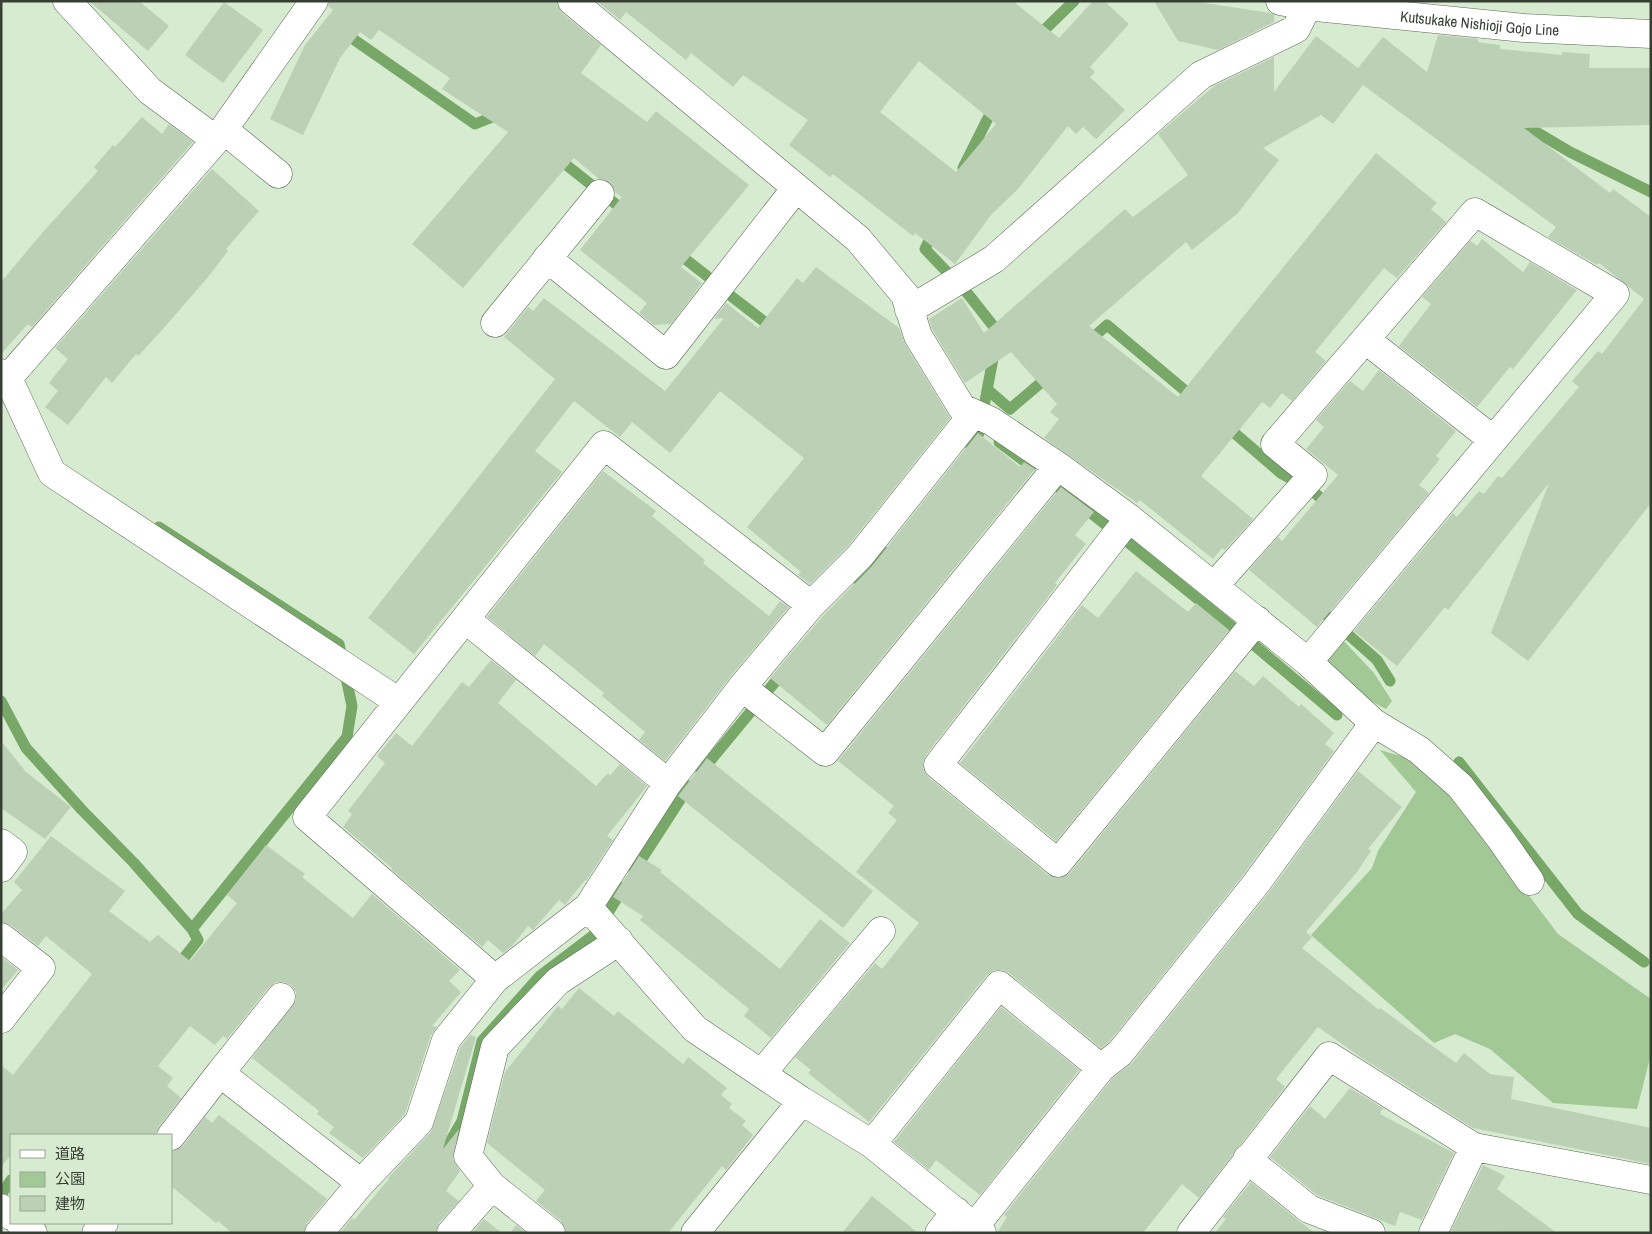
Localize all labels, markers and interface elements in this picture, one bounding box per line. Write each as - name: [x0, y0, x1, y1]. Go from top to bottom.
- street label: Kutsukake Nishioji Gojo Line: [1399, 5, 1560, 40]
- legend: [10, 1134, 172, 1224]
- text: 道路: [55, 1143, 85, 1164]
- text: 公園: [55, 1168, 85, 1189]
- text: 建物: [55, 1193, 85, 1214]

